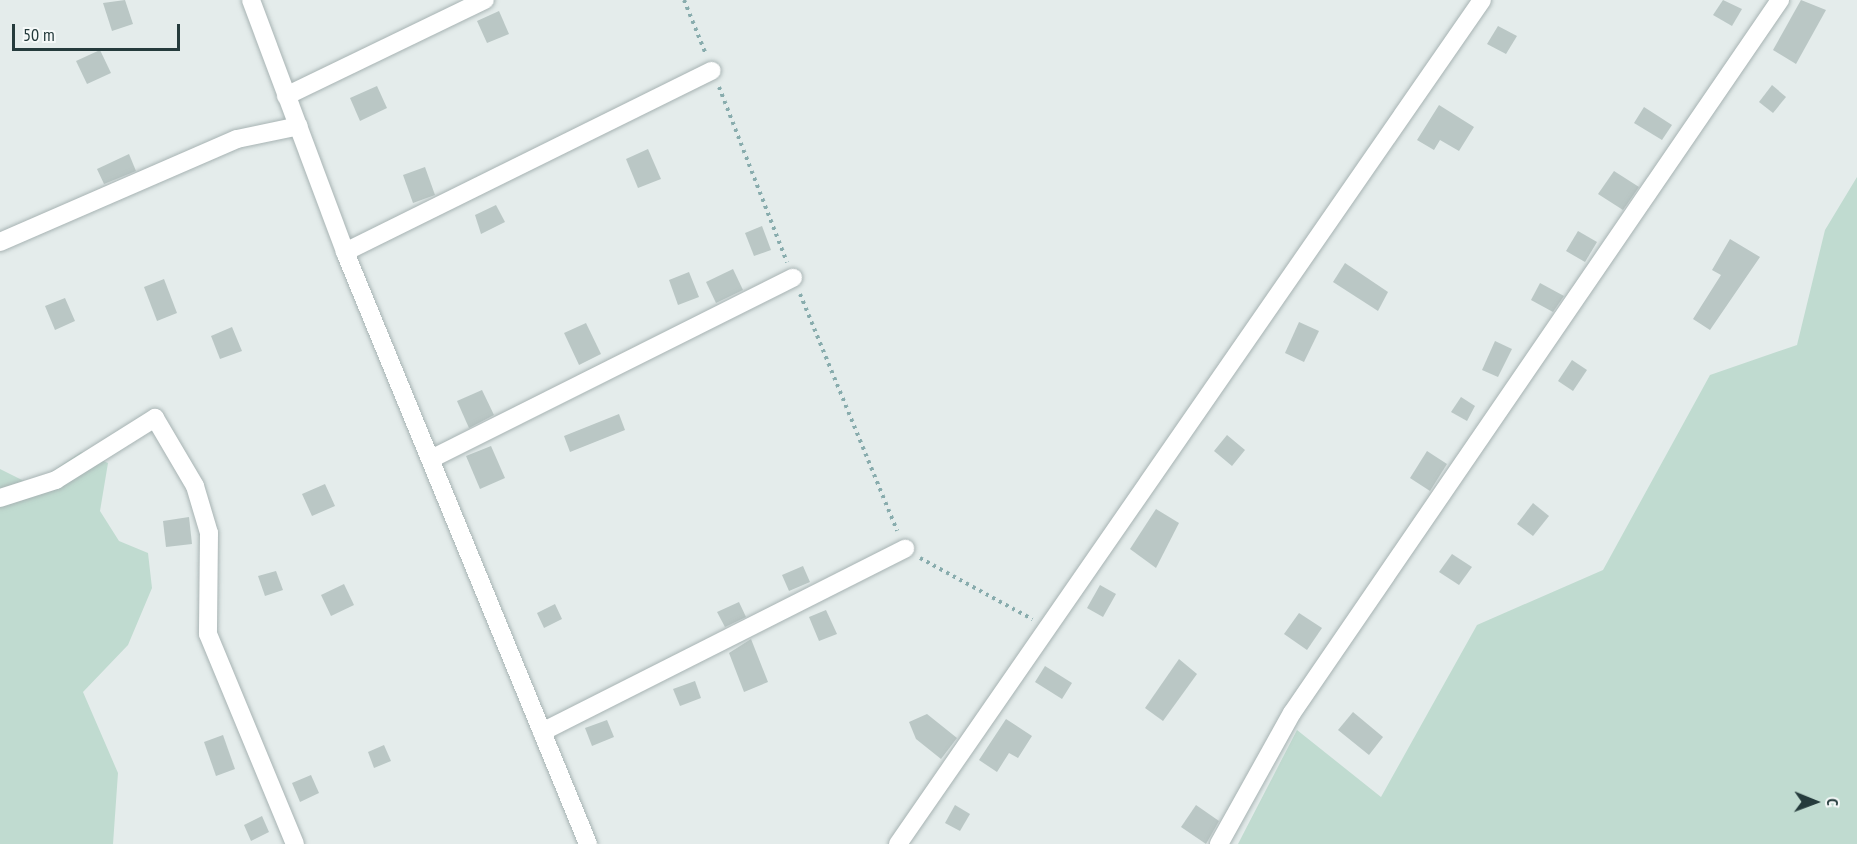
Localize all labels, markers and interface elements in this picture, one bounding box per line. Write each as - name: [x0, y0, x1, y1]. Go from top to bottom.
- scale bar: [15, 12, 183, 50]
- text: 50 m: [23, 23, 55, 46]
- north arrow: [1785, 772, 1845, 832]
- text: С: [1823, 798, 1843, 806]

